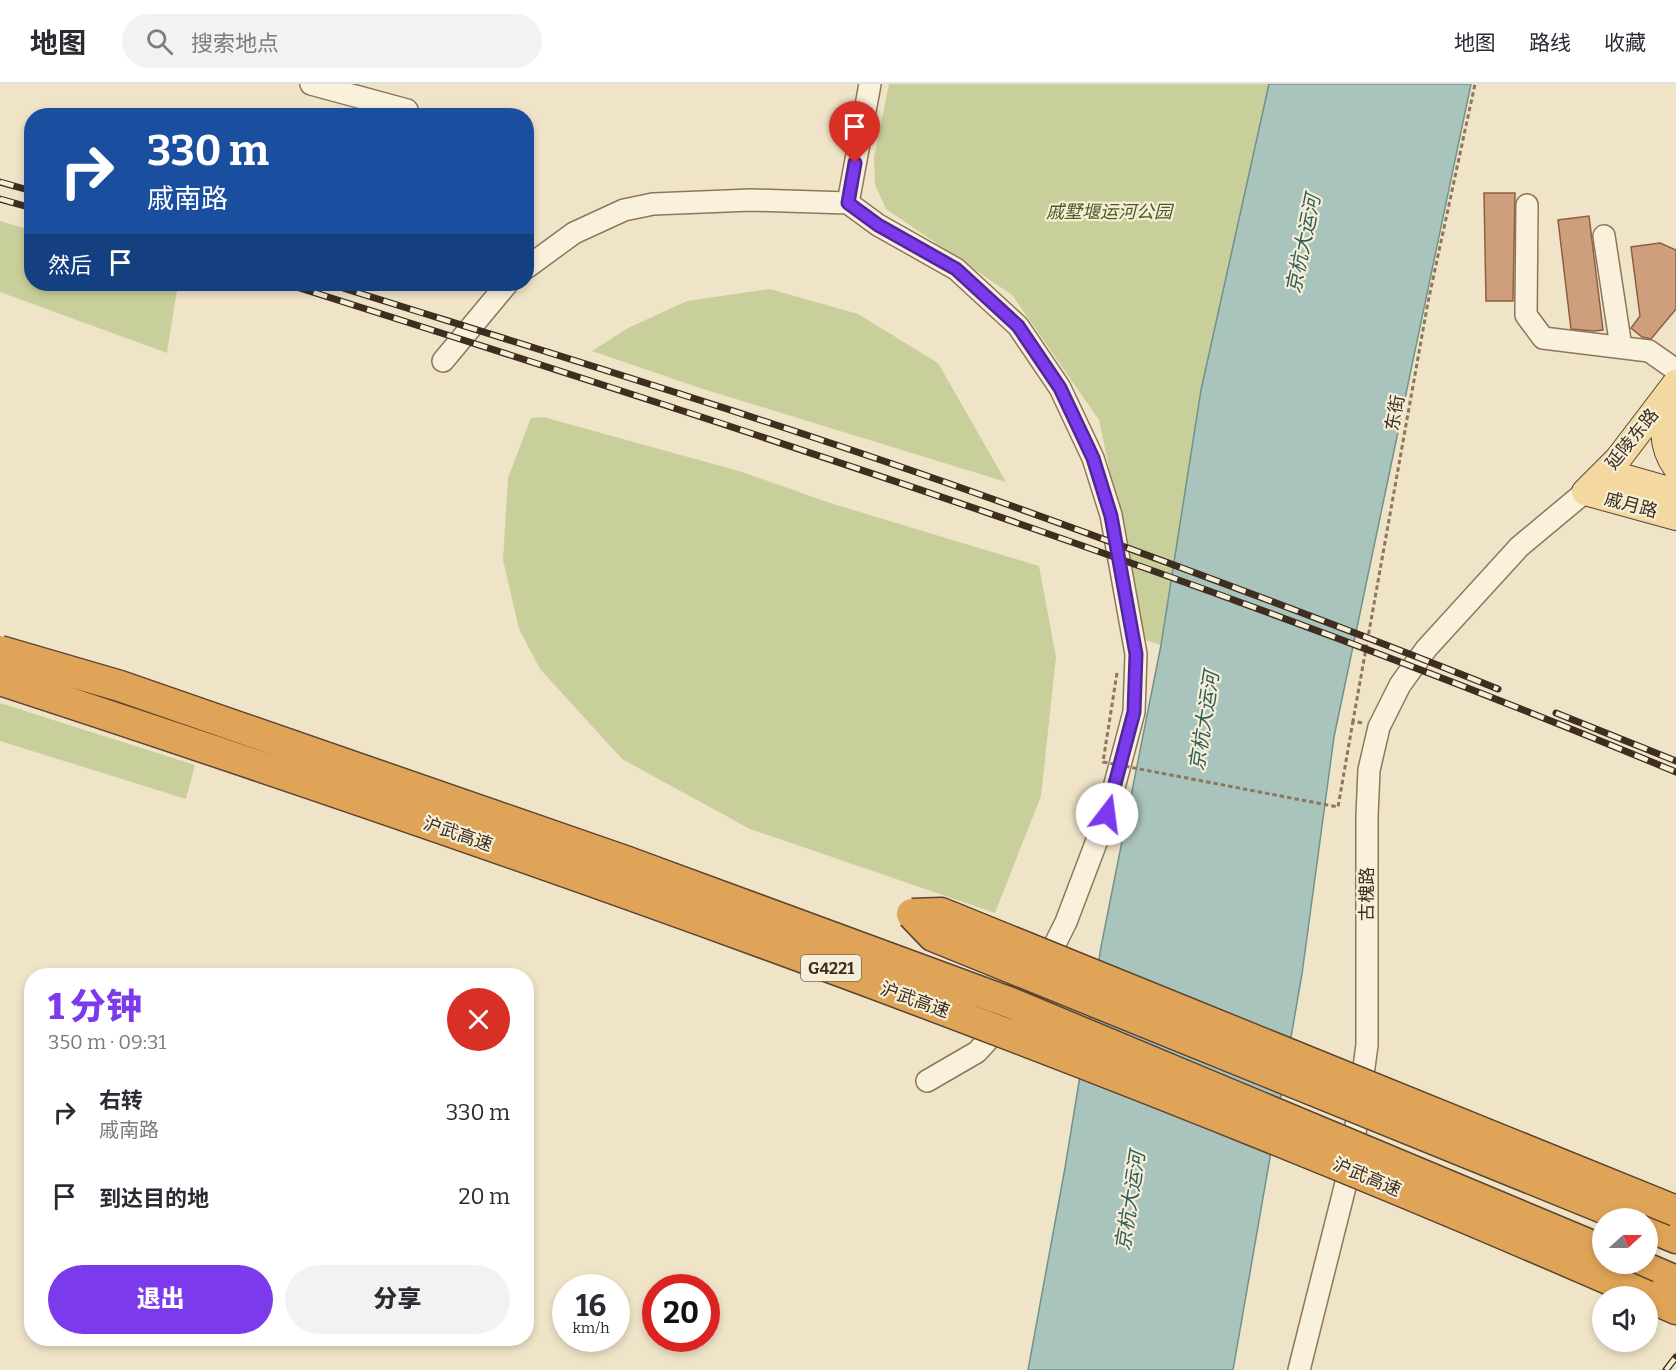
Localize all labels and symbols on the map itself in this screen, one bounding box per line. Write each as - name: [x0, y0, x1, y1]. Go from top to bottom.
- pin: [829, 101, 880, 163]
- water label: 京杭大运河: [1281, 189, 1326, 295]
- park label: 戚墅堰运河公园: [1046, 201, 1175, 223]
- street label: 东街: [1381, 393, 1409, 433]
- street label: 延陵东路: [1601, 404, 1663, 474]
- street label: 戚月路: [1602, 487, 1660, 523]
- water label: 京杭大运河: [1184, 666, 1224, 772]
- position arrow: [1075, 782, 1139, 846]
- street label: 沪武高速: [420, 812, 496, 856]
- street label: 古槐路: [1356, 867, 1378, 921]
- road number: G4221: [801, 955, 861, 981]
- street label: 沪武高速: [877, 977, 953, 1023]
- water label: 京杭大运河: [1110, 1146, 1150, 1252]
- street label: 沪武高速: [1330, 1153, 1404, 1201]
- north arrow: [1592, 1208, 1658, 1274]
- speed limit sign: 20: [642, 1274, 720, 1352]

